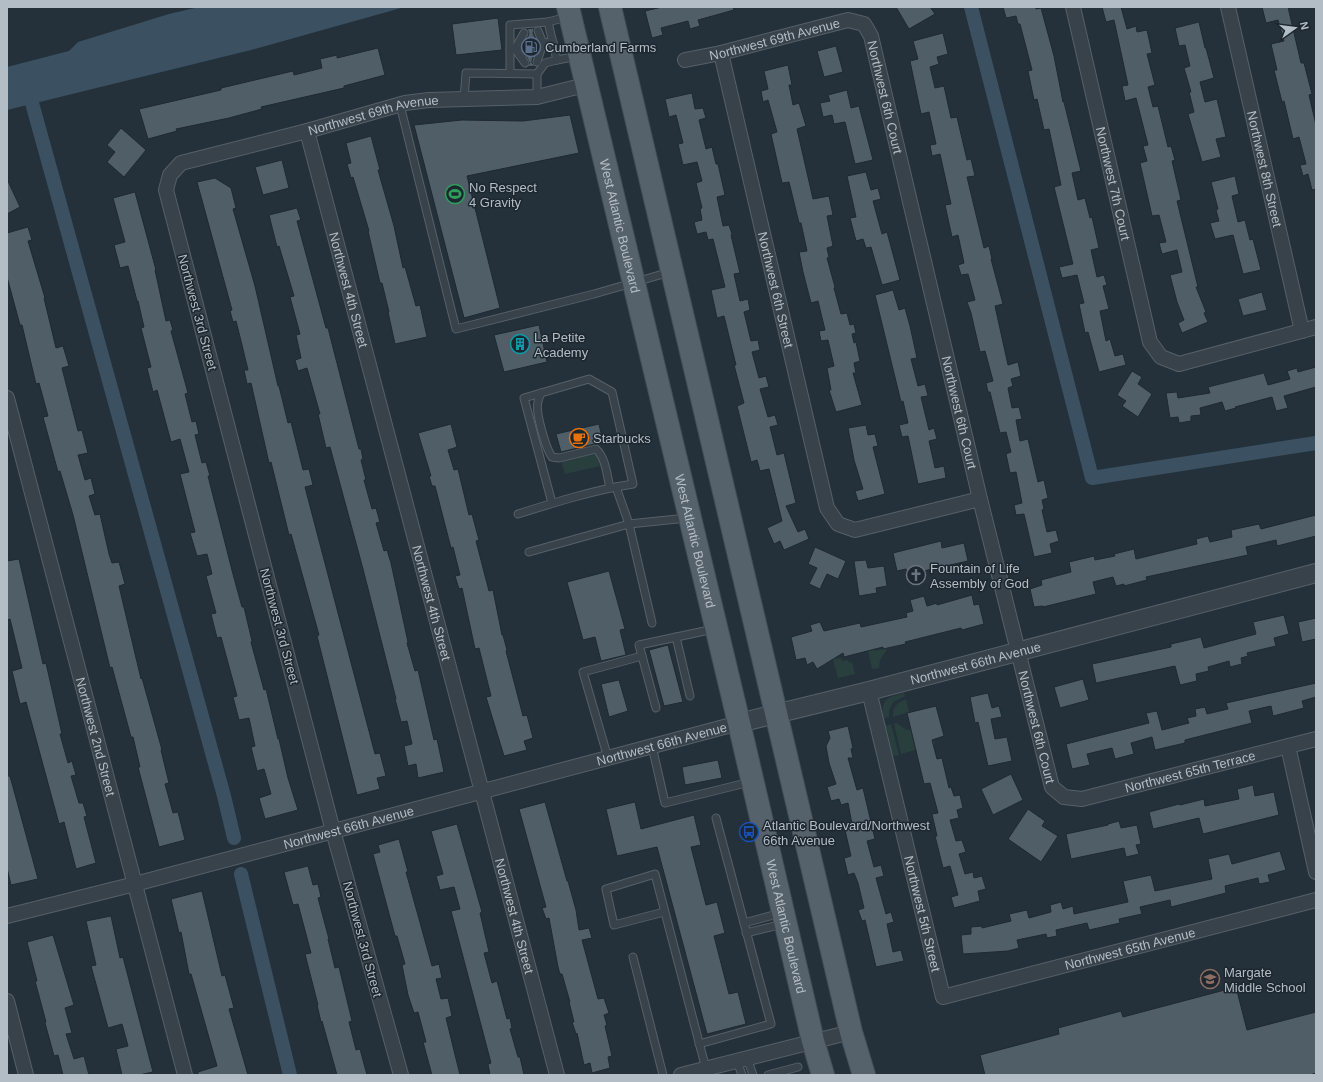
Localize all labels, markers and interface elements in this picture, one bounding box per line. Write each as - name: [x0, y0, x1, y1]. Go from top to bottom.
- north arrow: [1275, 8, 1315, 48]
- street label: Northwest 69th Avenue: [708, 15, 842, 63]
- text: N: [1298, 20, 1311, 31]
- fuel station icon: Cumberland Farms: [520, 36, 542, 58]
- street label: Northwest 6th Court: [864, 39, 906, 156]
- place label: Cumberland Farms: [545, 40, 657, 55]
- street label: Northwest 69th Avenue: [306, 93, 439, 138]
- street label: Northwest 8th Street: [1244, 109, 1285, 229]
- street label: Northwest 7th Court: [1093, 125, 1133, 242]
- street label: West Atlantic Boulevard: [597, 158, 643, 294]
- place label: No Respect 4 Gravity: [469, 180, 537, 210]
- sports icon: No Respect 4 Gravity: [444, 183, 466, 205]
- street label: Northwest 4th Street: [326, 230, 371, 349]
- street label: Northwest 6th Street: [755, 230, 796, 350]
- street label: Northwest 3rd Street: [175, 253, 220, 372]
- place label: La Petite Academy: [534, 330, 589, 360]
- building icon: La Petite Academy: [509, 333, 531, 355]
- street label: Northwest 6th Court: [939, 354, 980, 471]
- cafe icon: Starbucks: [568, 427, 590, 449]
- place label: Starbucks: [593, 431, 651, 446]
- street label: West Atlantic Boulevard: [672, 473, 718, 610]
- street label: Northwest 4th Street: [409, 544, 454, 662]
- place label: Fountain of Life Assembly of God: [930, 561, 1029, 591]
- church icon: Fountain of Life Assembly of God: [905, 564, 927, 586]
- street label: Northwest 3rd Street: [257, 567, 302, 686]
- street label: Northwest 66th Avenue: [909, 639, 1042, 688]
- street label: Northwest 6th Court: [1015, 669, 1058, 785]
- street label: Northwest 2nd Street: [73, 676, 118, 798]
- street label: Northwest 66th Avenue: [595, 720, 729, 769]
- street label: Northwest 65th Terrace: [1123, 748, 1257, 796]
- street label: Northwest 66th Avenue: [282, 803, 416, 852]
- place label: Atlantic Boulevard/Northwest 66th Avenue: [763, 818, 930, 848]
- bus stop icon: Atlantic Boulevard/Northwest 66th Avenue: [738, 821, 760, 843]
- street label: Northwest 5th Street: [901, 854, 944, 973]
- street label: Northwest 4th Street: [492, 857, 537, 976]
- street label: West Atlantic Boulevard: [763, 858, 809, 995]
- street label: Northwest 3rd Street: [340, 880, 385, 999]
- street label: Northwest 65th Avenue: [1063, 925, 1197, 973]
- place label: Margate Middle School: [1224, 965, 1306, 995]
- school or university icon: Margate Middle School: [1199, 968, 1221, 990]

